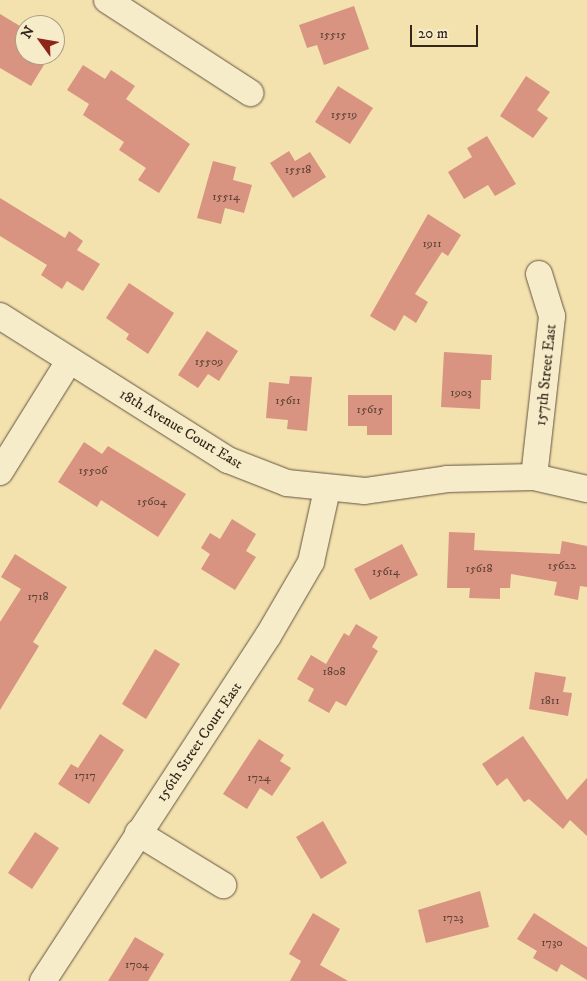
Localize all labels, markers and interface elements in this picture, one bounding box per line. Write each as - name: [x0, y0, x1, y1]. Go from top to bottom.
- north arrow: [15, 15, 65, 65]
- scale bar: [412, 15, 480, 47]
- text: N: [17, 23, 39, 42]
- text: 20 m: [418, 24, 448, 43]
- house number: 15515: [320, 28, 346, 42]
- house number: 15519: [331, 108, 357, 122]
- house number: 15518: [285, 163, 311, 177]
- house number: 15514: [212, 190, 240, 204]
- house number: 1911: [422, 237, 442, 251]
- street label: 157th Street East: [532, 323, 560, 427]
- house number: 15509: [195, 355, 223, 369]
- street label: 18th Avenue Court East: [116, 385, 246, 473]
- house number: 1903: [450, 386, 472, 400]
- house number: 15611: [275, 394, 301, 408]
- house number: 15615: [357, 403, 383, 417]
- house number: 15506: [79, 464, 107, 478]
- house number: 15604: [137, 495, 167, 509]
- house number: 15622: [548, 559, 576, 573]
- house number: 15618: [466, 562, 492, 576]
- house number: 15614: [372, 565, 400, 579]
- house number: 1718: [27, 590, 49, 604]
- house number: 1808: [323, 665, 345, 679]
- street label: 156th Street Court East: [152, 679, 246, 805]
- house number: 1811: [540, 694, 560, 708]
- house number: 1717: [74, 769, 96, 783]
- house number: 1724: [247, 771, 271, 785]
- house number: 1723: [442, 911, 464, 925]
- house number: 1730: [541, 936, 563, 950]
- house number: 1704: [125, 958, 149, 972]

